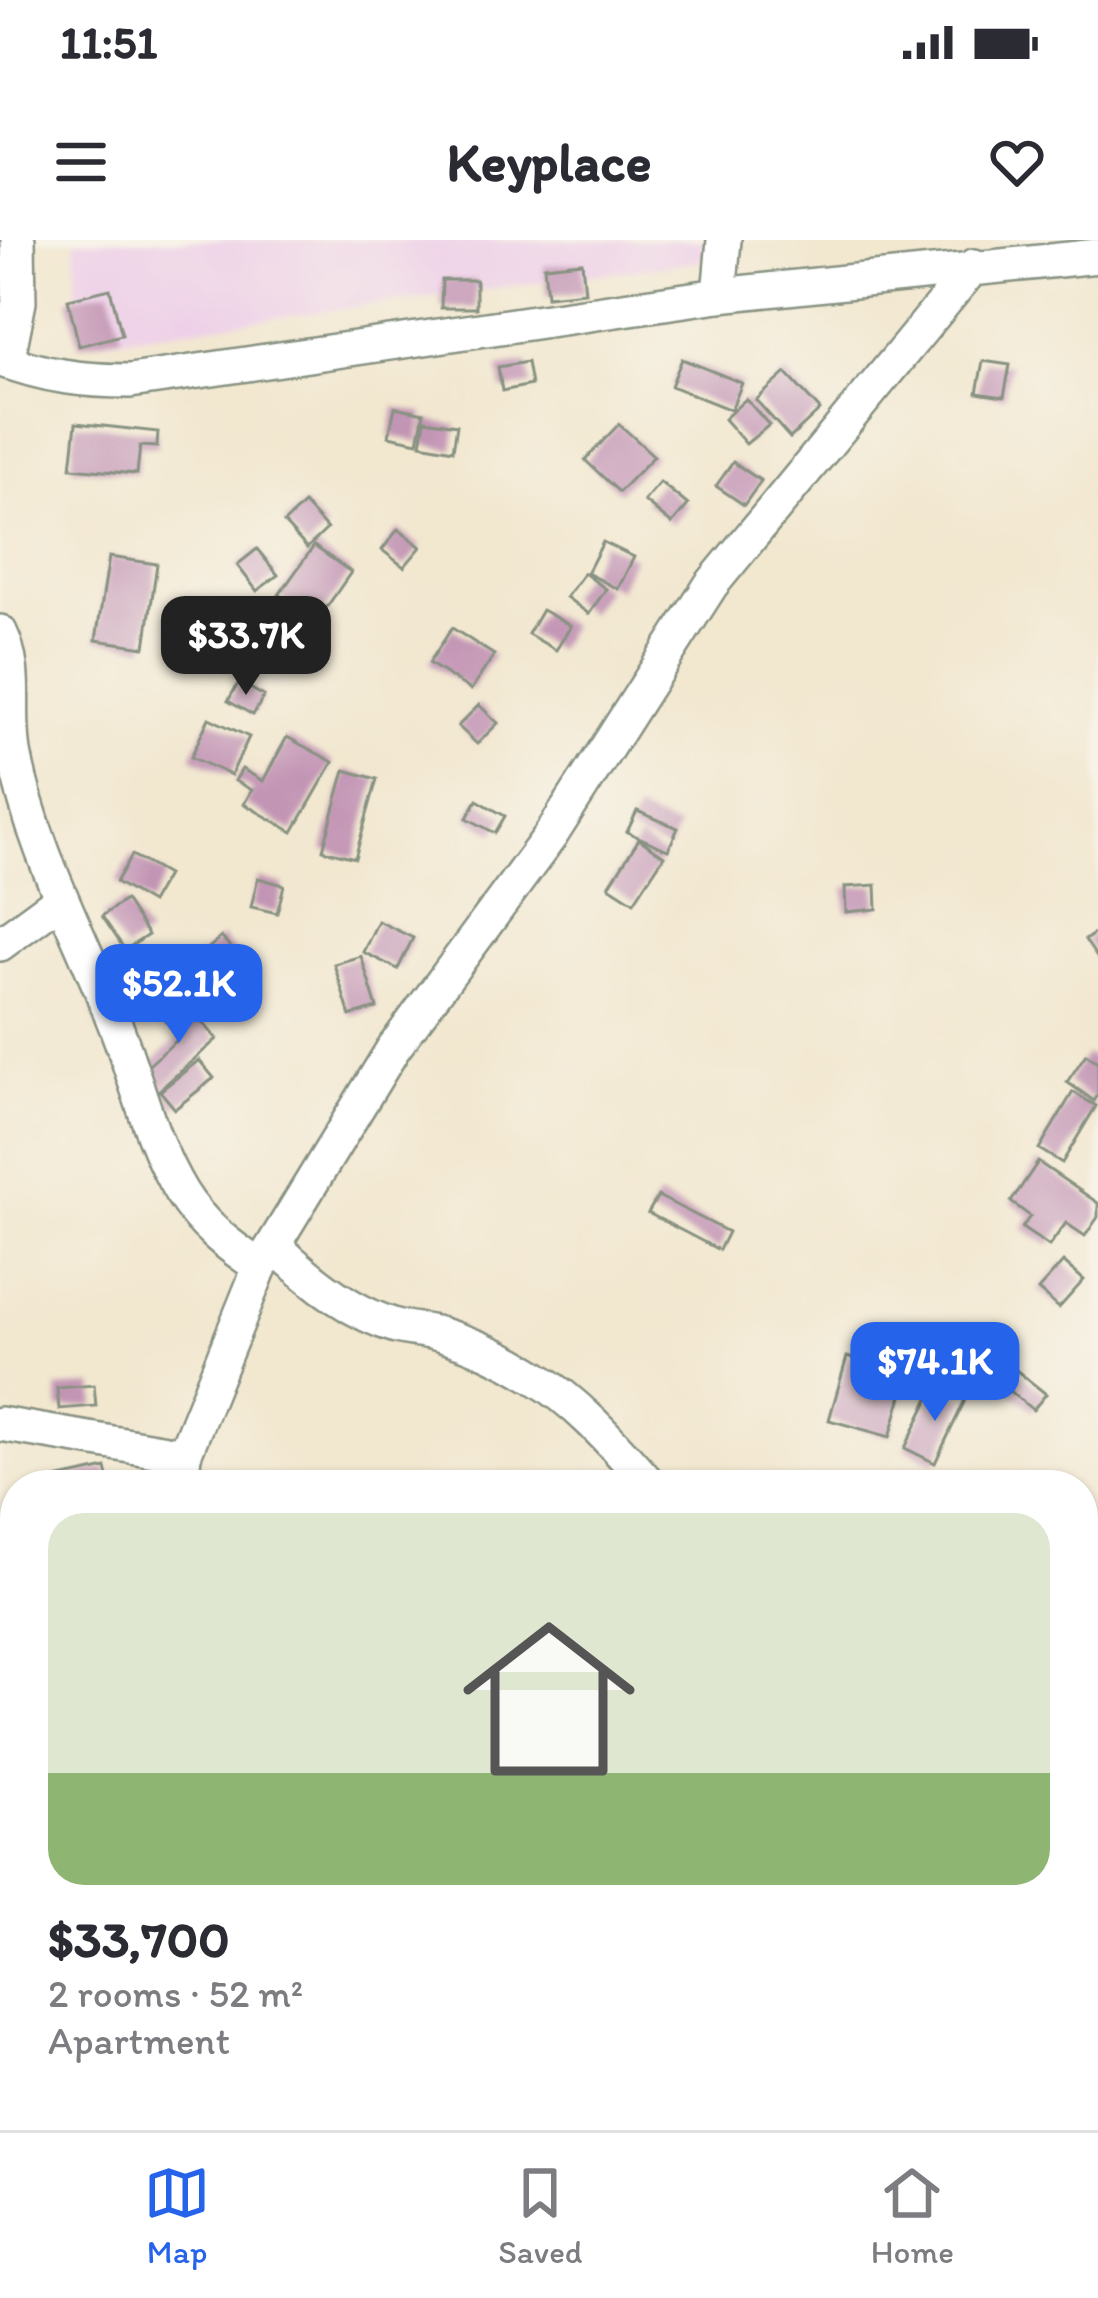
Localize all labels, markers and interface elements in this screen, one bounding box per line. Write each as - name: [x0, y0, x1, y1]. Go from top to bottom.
- text: 11:51: [60, 15, 157, 69]
- icon: menu: [48, 129, 114, 195]
- icon: heart: [984, 129, 1050, 195]
- text: Keyplace: [446, 130, 652, 195]
- pin: $33.7K: [148, 596, 344, 698]
- text: $33.7K: [188, 611, 304, 658]
- pin: $52.1K: [81, 944, 277, 1046]
- text: $52.1K: [122, 959, 236, 1006]
- pin: $74.1K: [837, 1322, 1033, 1424]
- text: $74.1K: [877, 1337, 993, 1384]
- icon: home: [441, 1591, 657, 1807]
- text: $33,700: [48, 1909, 230, 1970]
- text: 2 rooms · 52 m²: [48, 1970, 303, 2017]
- text: Apartment: [48, 2017, 230, 2064]
- tab: Map: [144, 2160, 210, 2271]
- tab: Saved: [498, 2160, 582, 2271]
- tab: Home: [871, 2160, 954, 2271]

